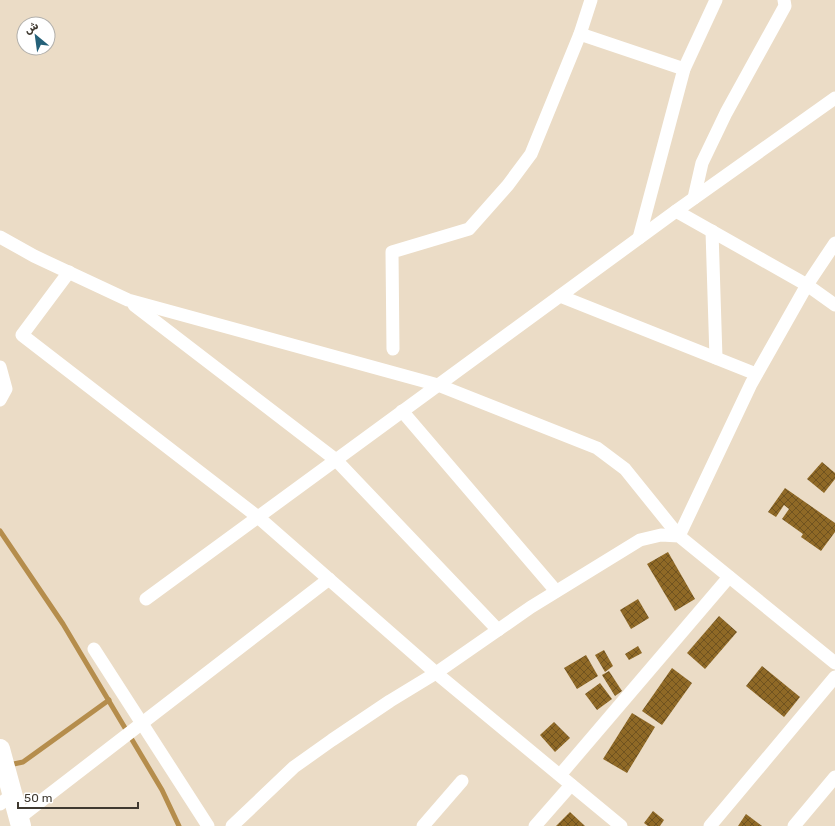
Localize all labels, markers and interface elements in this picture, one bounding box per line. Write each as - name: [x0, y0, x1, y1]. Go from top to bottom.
- north arrow: [16, 16, 56, 56]
- text: ش: [22, 19, 41, 37]
- scale bar: [18, 784, 138, 810]
- text: 50 m: [24, 791, 52, 805]

